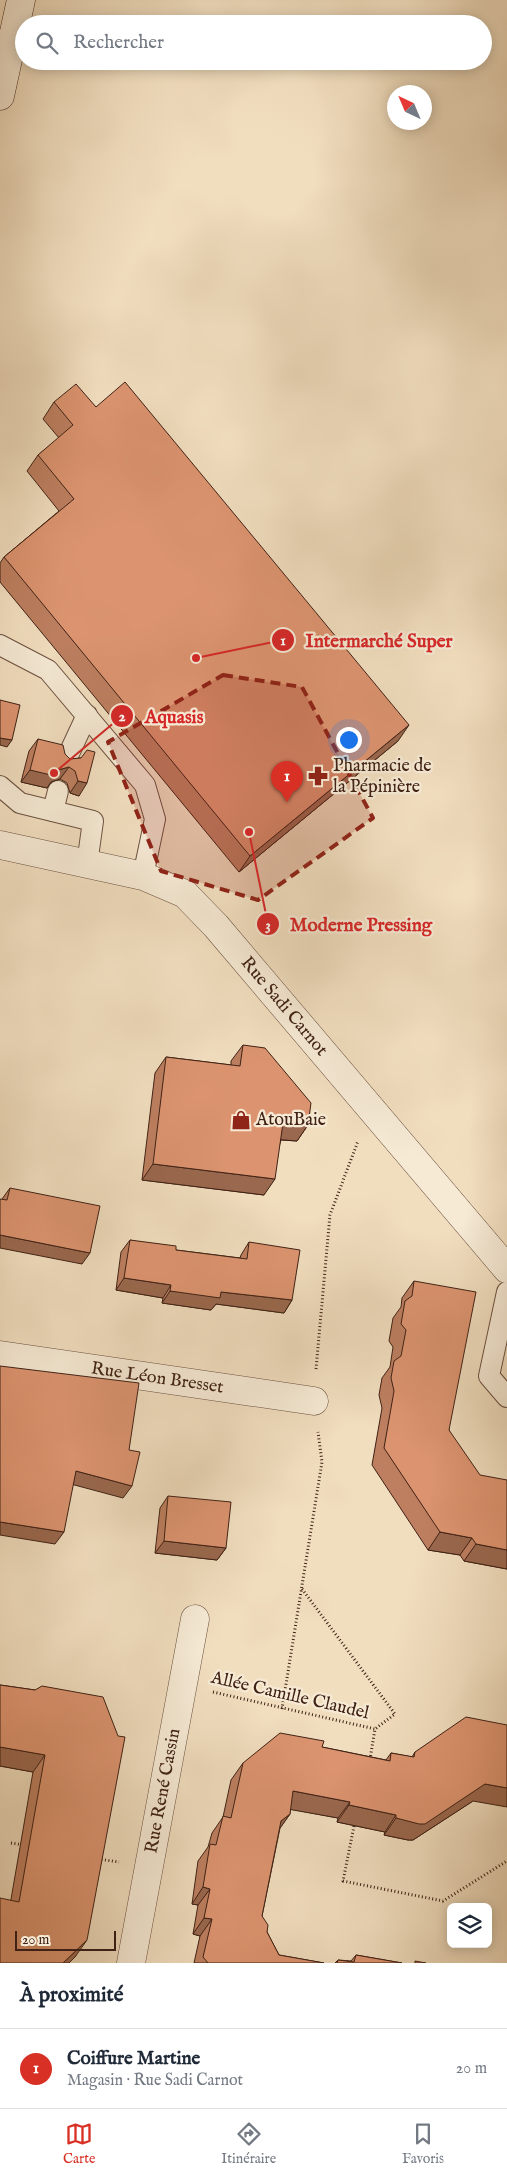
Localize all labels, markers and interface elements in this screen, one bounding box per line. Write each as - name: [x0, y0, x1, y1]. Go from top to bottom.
- search box: [15, 15, 492, 70]
- icon: search: [33, 29, 61, 57]
- text: Rechercher: [73, 31, 164, 55]
- north arrow: [387, 85, 432, 130]
- callout: Intermarché Super: [270, 623, 462, 657]
- text: Intermarché Super: [306, 630, 454, 654]
- text: 1: [280, 631, 286, 650]
- callout: Aquasis: [110, 699, 214, 733]
- text: Aquasis: [144, 706, 204, 730]
- text: 2: [118, 707, 126, 726]
- your location: [336, 727, 362, 753]
- place label: Pharmacie de la Pépinière: [333, 755, 432, 799]
- pin: 1: [271, 761, 303, 802]
- pharmacy icon: Pharmacie de la Pépinière: [307, 765, 329, 787]
- callout: Moderne Pressing: [255, 907, 442, 941]
- text: Moderne Pressing: [290, 914, 433, 938]
- text: 3: [265, 916, 271, 935]
- street label: Rue Sadi Carnot: [236, 952, 333, 1061]
- shop icon: AtouBaie: [230, 1109, 252, 1131]
- place label: AtouBaie: [255, 1109, 326, 1132]
- street label: Rue Léon Bresset: [90, 1357, 225, 1399]
- street label: Allée Camille Claudel: [208, 1666, 371, 1725]
- street label: Rue René Cassin: [140, 1726, 186, 1855]
- map controls: [447, 1903, 492, 1948]
- button: layers: [447, 1903, 492, 1948]
- scale bar: [15, 1928, 116, 1951]
- text: 20 m: [22, 1931, 49, 1949]
- text: À proximité: [20, 1982, 123, 2009]
- text: Coiffure Martine: [67, 2047, 200, 2071]
- text: 1: [33, 2059, 39, 2079]
- text: 20 m: [456, 2059, 487, 2079]
- text: Magasin · Rue Sadi Carnot: [67, 2071, 243, 2091]
- tab: Carte: [63, 2120, 95, 2168]
- tab: Itinéraire: [221, 2120, 276, 2168]
- tab: Favoris: [402, 2120, 444, 2168]

